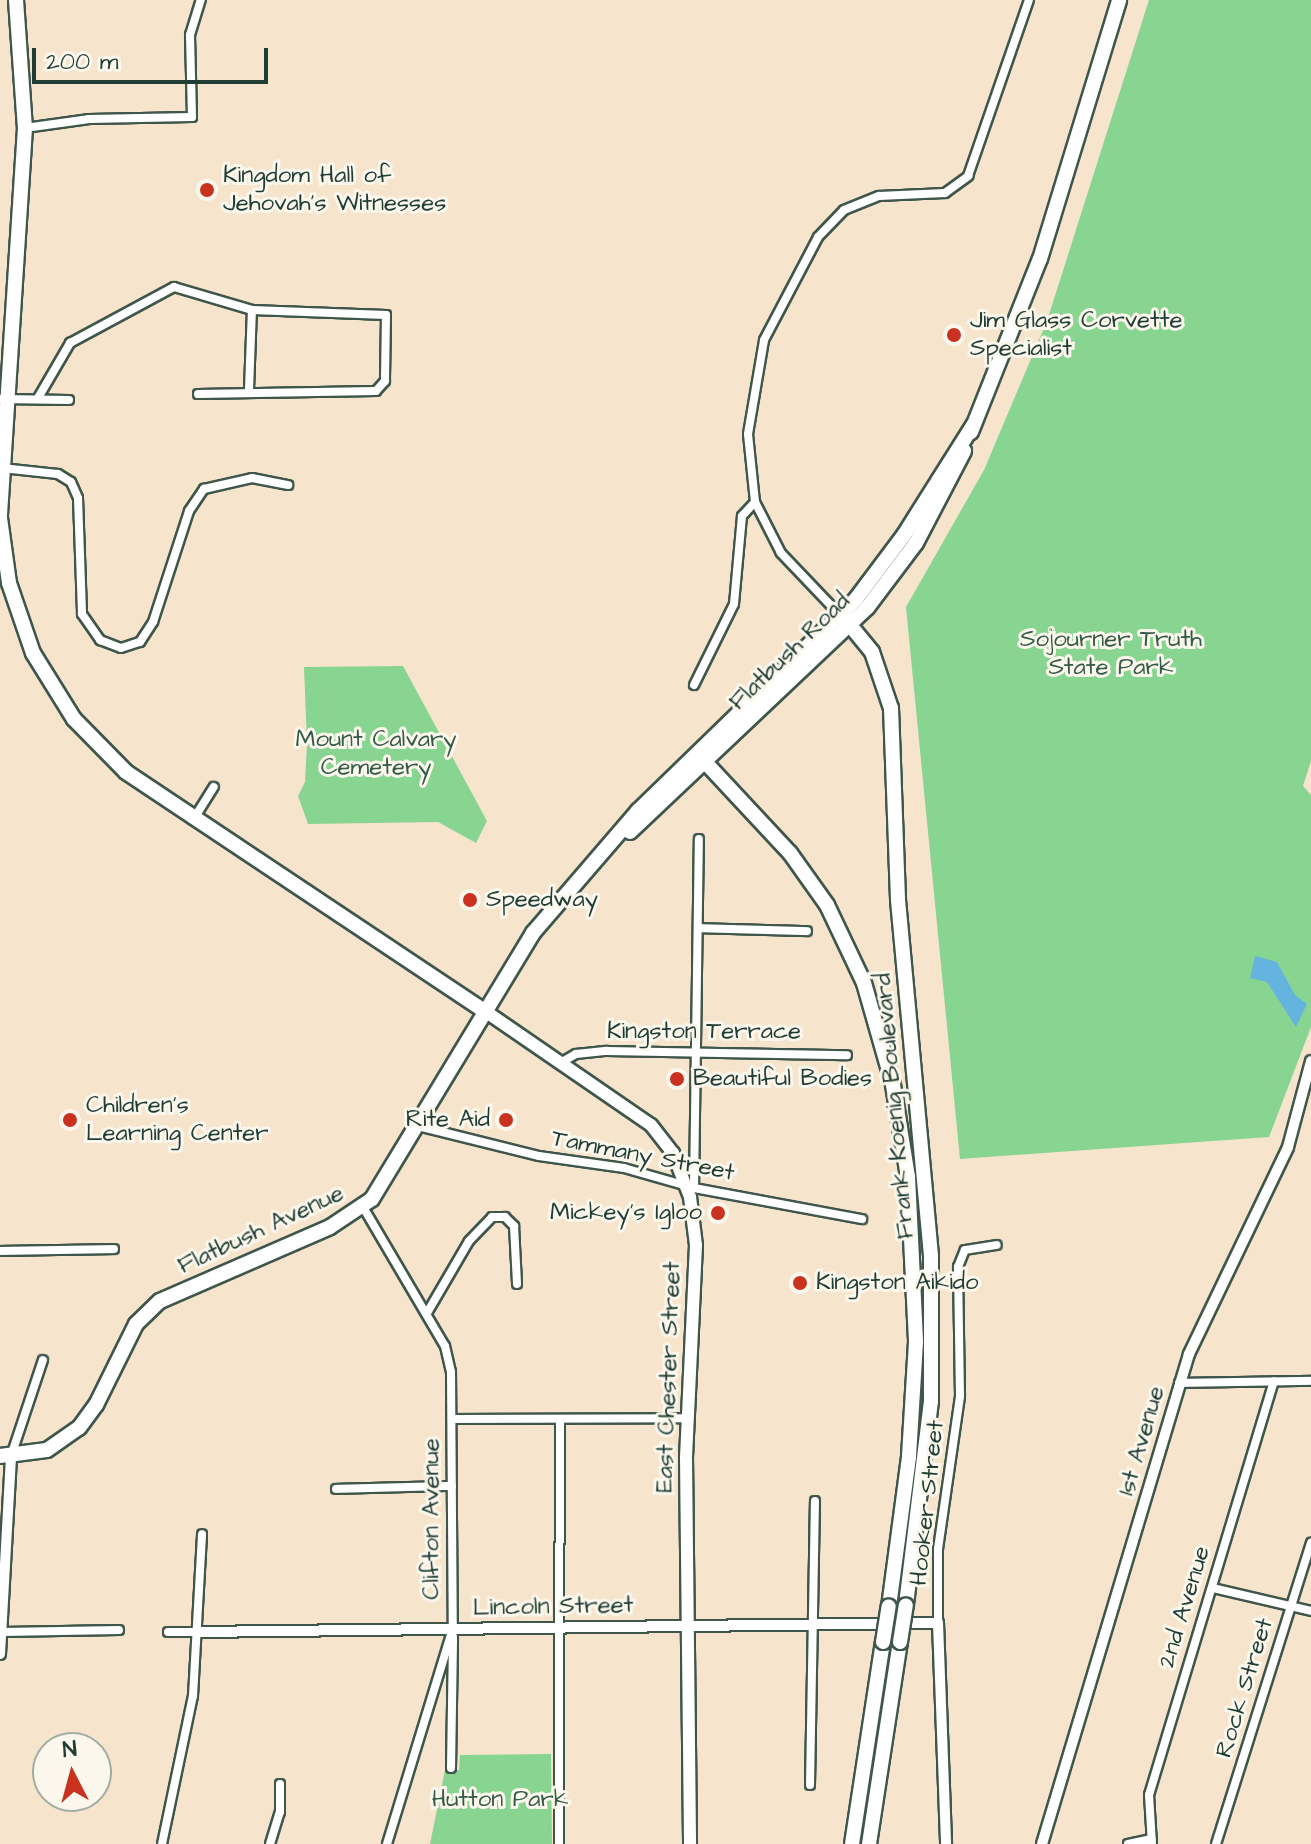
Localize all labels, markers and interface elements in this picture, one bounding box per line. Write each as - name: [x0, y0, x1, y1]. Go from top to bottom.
- scale bar: [36, 32, 272, 82]
- text: 200 m: [46, 45, 118, 79]
- place label: Kingdom Hall of Jehovah's Witnesses: [223, 162, 446, 218]
- marker: Kingdom Hall of Jehovah's Witnesses: [198, 181, 216, 199]
- place label: Jim Glass Corvette Specialist: [970, 307, 1182, 363]
- marker: Jim Glass Corvette Specialist: [945, 326, 963, 344]
- street label: Flatbush Road: [724, 587, 856, 717]
- park label: Sojourner Truth State Park: [1020, 626, 1202, 682]
- park label: Mount Calvary Cemetery: [296, 726, 456, 782]
- place label: Speedway: [486, 886, 598, 914]
- marker: Speedway: [461, 891, 479, 909]
- street label: Frank Koenig Boulevard: [869, 972, 921, 1240]
- street label: Kingston Terrace: [607, 1018, 801, 1046]
- place label: Beautiful Bodies: [693, 1065, 872, 1093]
- marker: Beautiful Bodies: [668, 1070, 686, 1088]
- place label: Children's Learning Center: [86, 1092, 269, 1148]
- place label: Rite Aid: [406, 1106, 490, 1134]
- marker: Children's Learning Center: [61, 1111, 79, 1129]
- marker: Rite Aid: [497, 1111, 515, 1129]
- street label: Tammany Street: [549, 1124, 737, 1188]
- street label: Flatbush Avenue: [174, 1179, 348, 1281]
- place label: Mickey's Igloo: [550, 1199, 702, 1227]
- marker: Mickey's Igloo: [709, 1204, 727, 1222]
- street label: East Chester Street: [651, 1261, 687, 1493]
- place label: Kingston Aikido: [816, 1269, 979, 1297]
- marker: Kingston Aikido: [791, 1274, 809, 1292]
- street label: 1st Avenue: [1113, 1383, 1171, 1499]
- street label: Hooker Street: [905, 1419, 951, 1587]
- street label: Clifton Avenue: [418, 1438, 446, 1600]
- street label: 2nd Avenue: [1153, 1543, 1217, 1671]
- street label: Lincoln Street: [473, 1591, 633, 1623]
- street label: Rock Street: [1210, 1615, 1280, 1761]
- north arrow: [32, 1732, 112, 1812]
- text: N: [61, 1733, 78, 1766]
- park label: Hutton Park: [432, 1786, 568, 1814]

